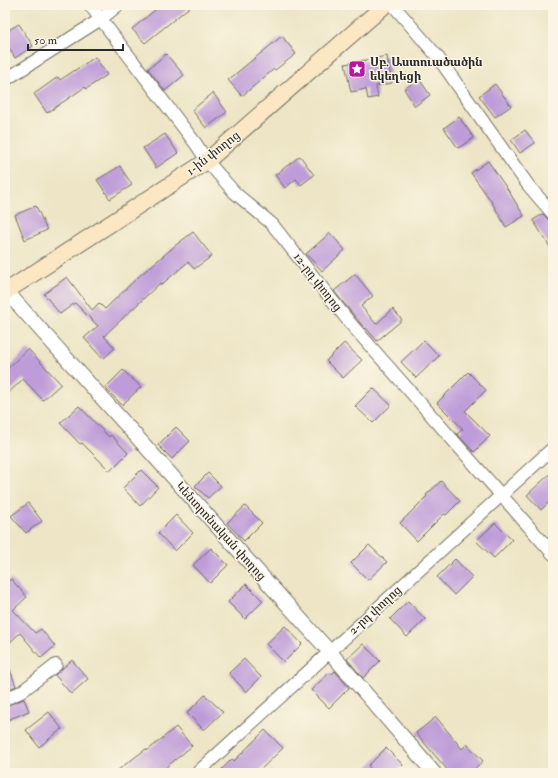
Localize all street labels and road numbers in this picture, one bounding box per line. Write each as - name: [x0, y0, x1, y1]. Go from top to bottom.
- street label: 1-ին փողոց: [184, 128, 243, 179]
- street label: 12-րդ փողոց: [290, 250, 345, 315]
- street label: Կենտրոնական փողոց: [172, 479, 269, 584]
- street label: 2-րդ փողոց: [346, 583, 405, 638]

